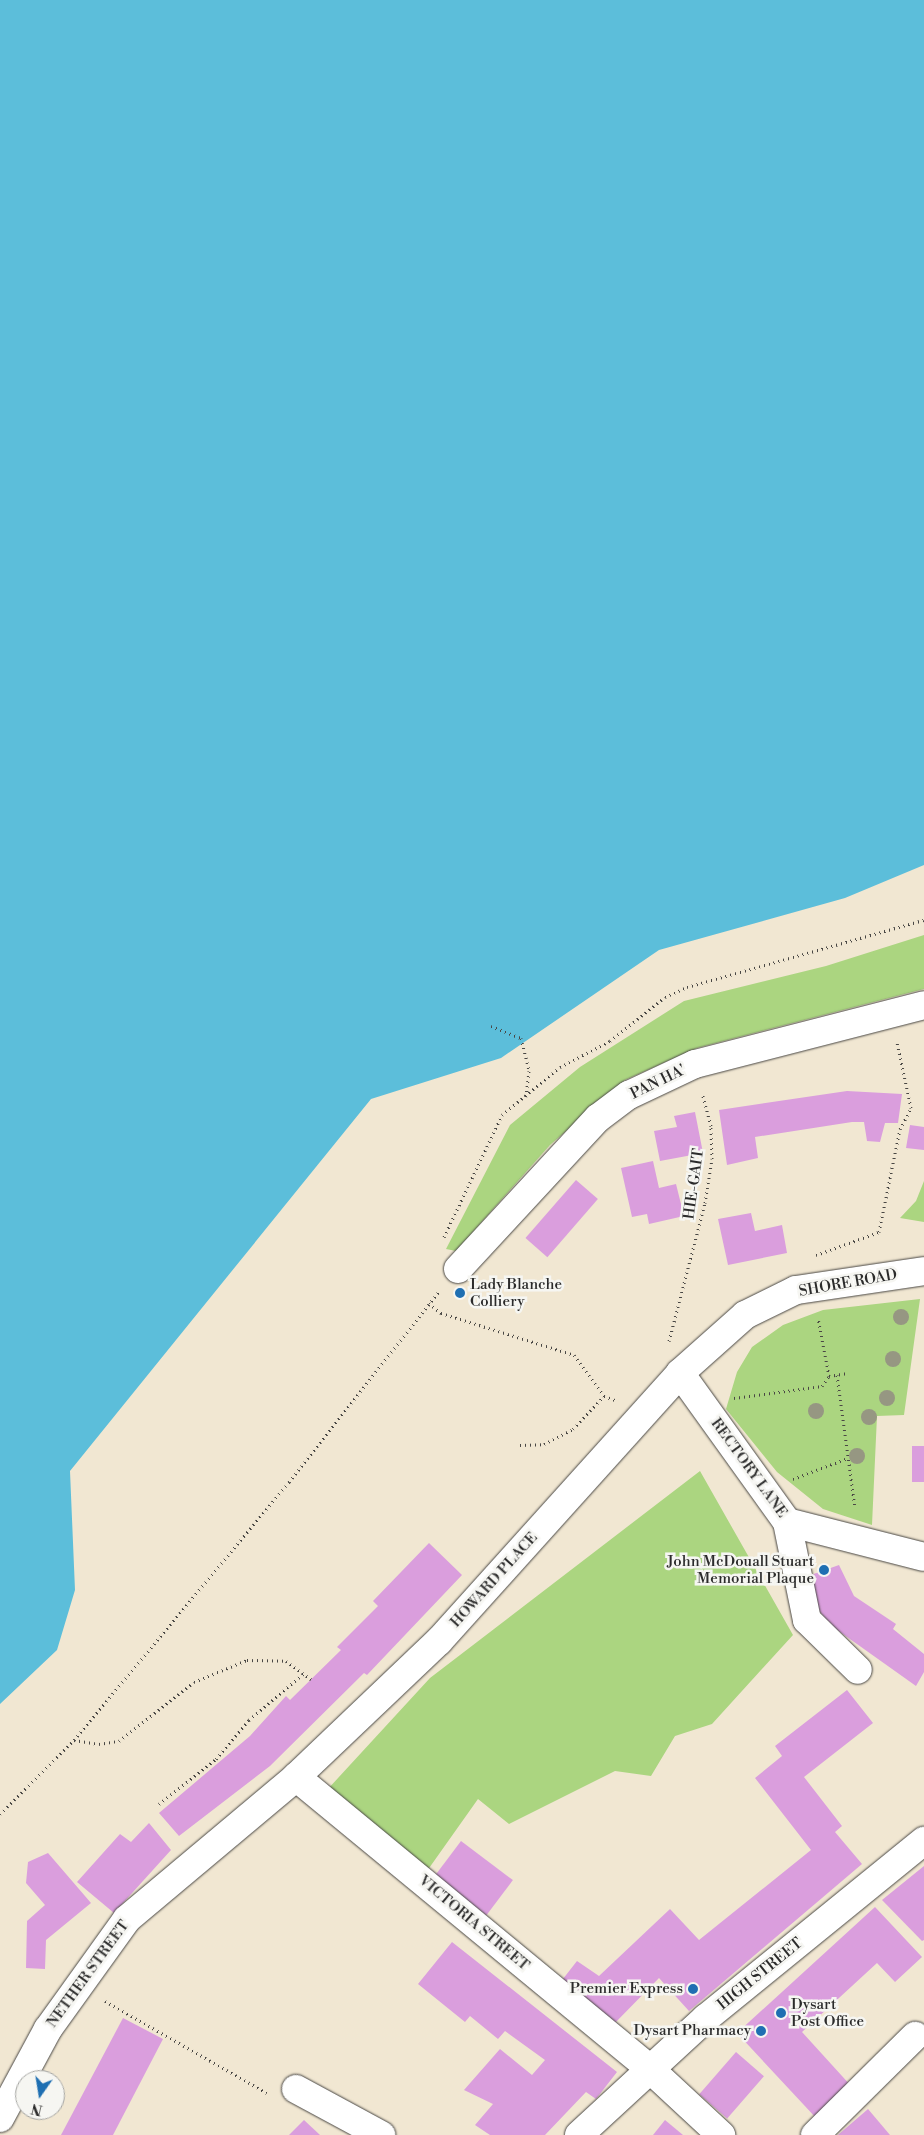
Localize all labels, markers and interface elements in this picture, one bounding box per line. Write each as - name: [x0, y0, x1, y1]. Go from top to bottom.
- street label: PAN HA': [628, 1061, 688, 1103]
- street label: HIE-GAIT: [680, 1147, 708, 1221]
- street label: SHORE ROAD: [798, 1266, 898, 1300]
- place label: Lady Blanche Colliery: [470, 1275, 562, 1310]
- marker: Lady Blanche Colliery: [454, 1287, 466, 1299]
- street label: RECTORY LANE: [707, 1415, 791, 1521]
- street label: HOWARD PLACE: [447, 1529, 541, 1631]
- place label: John McDouall Stuart Memorial Plaque: [667, 1552, 814, 1587]
- marker: John McDouall Stuart Memorial Plaque: [818, 1564, 830, 1576]
- street label: VICTORIA STREET: [415, 1871, 533, 1975]
- street label: NETHER STREET: [43, 1917, 133, 2031]
- street label: HIGH STREET: [714, 1934, 806, 2014]
- place label: Premier Express: [570, 1980, 683, 1998]
- marker: Premier Express: [687, 1983, 699, 1995]
- place label: Dysart Post Office: [791, 1995, 864, 2030]
- marker: Dysart Post Office: [775, 2007, 787, 2019]
- place label: Dysart Pharmacy: [633, 2022, 751, 2040]
- marker: Dysart Pharmacy: [755, 2025, 767, 2037]
- north arrow: [15, 2070, 65, 2120]
- text: N: [29, 2099, 44, 2119]

